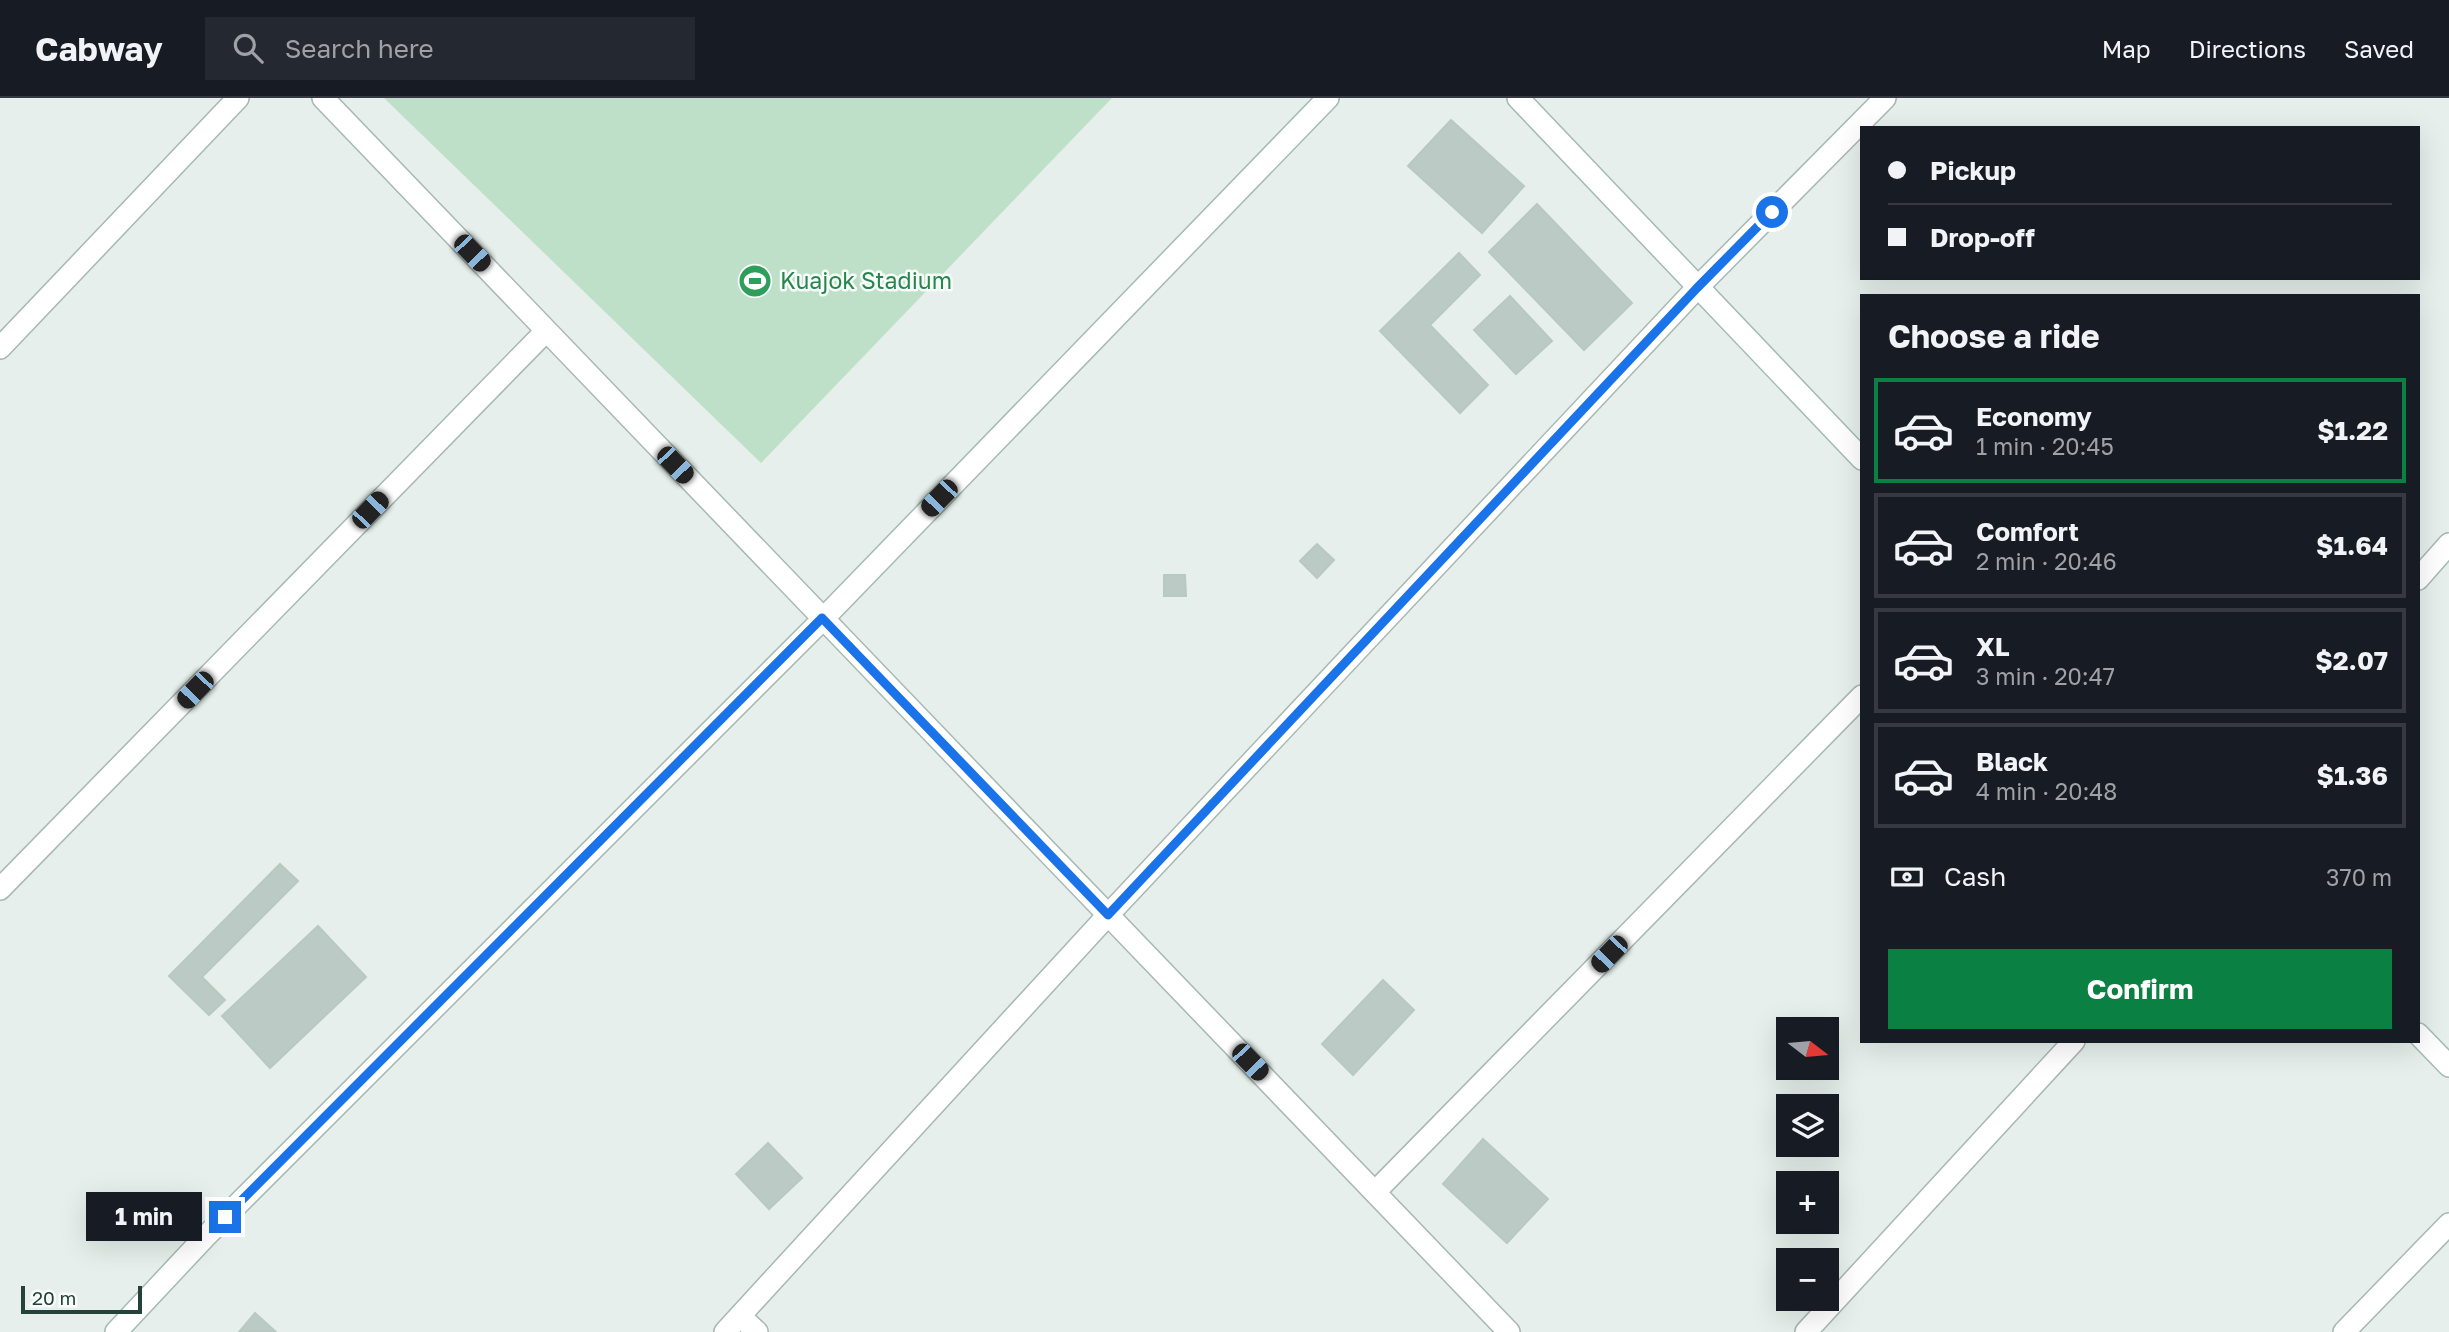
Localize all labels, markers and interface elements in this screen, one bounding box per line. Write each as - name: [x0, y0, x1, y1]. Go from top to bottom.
- search box: [205, 17, 695, 80]
- text: Cabway: [35, 29, 163, 68]
- icon: search: [229, 29, 267, 67]
- text: Search here: [285, 33, 434, 64]
- text: Map: [2102, 34, 2151, 63]
- text: Directions: [2189, 34, 2306, 63]
- text: Saved: [2344, 34, 2414, 63]
- text: Pickup: [1930, 155, 2016, 186]
- route start: [1756, 196, 1788, 228]
- text: Drop-off: [1930, 222, 2035, 253]
- car: [450, 231, 495, 275]
- sports icon: Kuajok Stadium: [736, 262, 774, 300]
- place label: Kuajok Stadium: [780, 266, 952, 294]
- text: Choose a ride: [1888, 317, 2100, 355]
- icon: car: [1892, 399, 1955, 462]
- text: Economy: [1976, 401, 2092, 432]
- text: $1.22: [2317, 415, 2388, 446]
- text: 1 min · 20:45: [1976, 432, 2114, 460]
- car: [653, 443, 698, 487]
- car: [917, 476, 962, 520]
- car: [348, 488, 393, 532]
- icon: car: [1892, 514, 1955, 577]
- text: Comfort: [1976, 516, 2079, 547]
- text: $1.64: [2316, 530, 2388, 561]
- text: 2 min · 20:46: [1976, 547, 2117, 575]
- icon: car: [1892, 629, 1955, 692]
- text: XL: [1976, 631, 2010, 662]
- text: $2.07: [2315, 645, 2388, 676]
- text: 3 min · 20:47: [1976, 662, 2115, 690]
- car: [173, 668, 218, 712]
- icon: car: [1892, 744, 1955, 807]
- text: Black: [1976, 746, 2048, 777]
- text: $1.36: [2316, 760, 2388, 791]
- text: 4 min · 20:48: [1976, 777, 2117, 805]
- icon: cash: [1888, 858, 1926, 896]
- text: Cash: [1944, 861, 2006, 892]
- text: 370 m: [2326, 863, 2392, 891]
- car: [1587, 932, 1632, 976]
- button: Confirm: [1888, 949, 2392, 1029]
- north arrow: [1776, 1017, 1839, 1080]
- map controls: [1776, 1017, 1839, 1311]
- car: [1228, 1040, 1273, 1084]
- button: layers: [1776, 1094, 1839, 1157]
- button: +: [1776, 1171, 1839, 1234]
- callout: 1 min: [85, 1192, 201, 1242]
- route end: [209, 1201, 241, 1233]
- text: 1 min: [115, 1202, 173, 1230]
- button: −: [1776, 1248, 1839, 1311]
- scale bar: [21, 1283, 142, 1315]
- text: 20 m: [32, 1286, 76, 1309]

